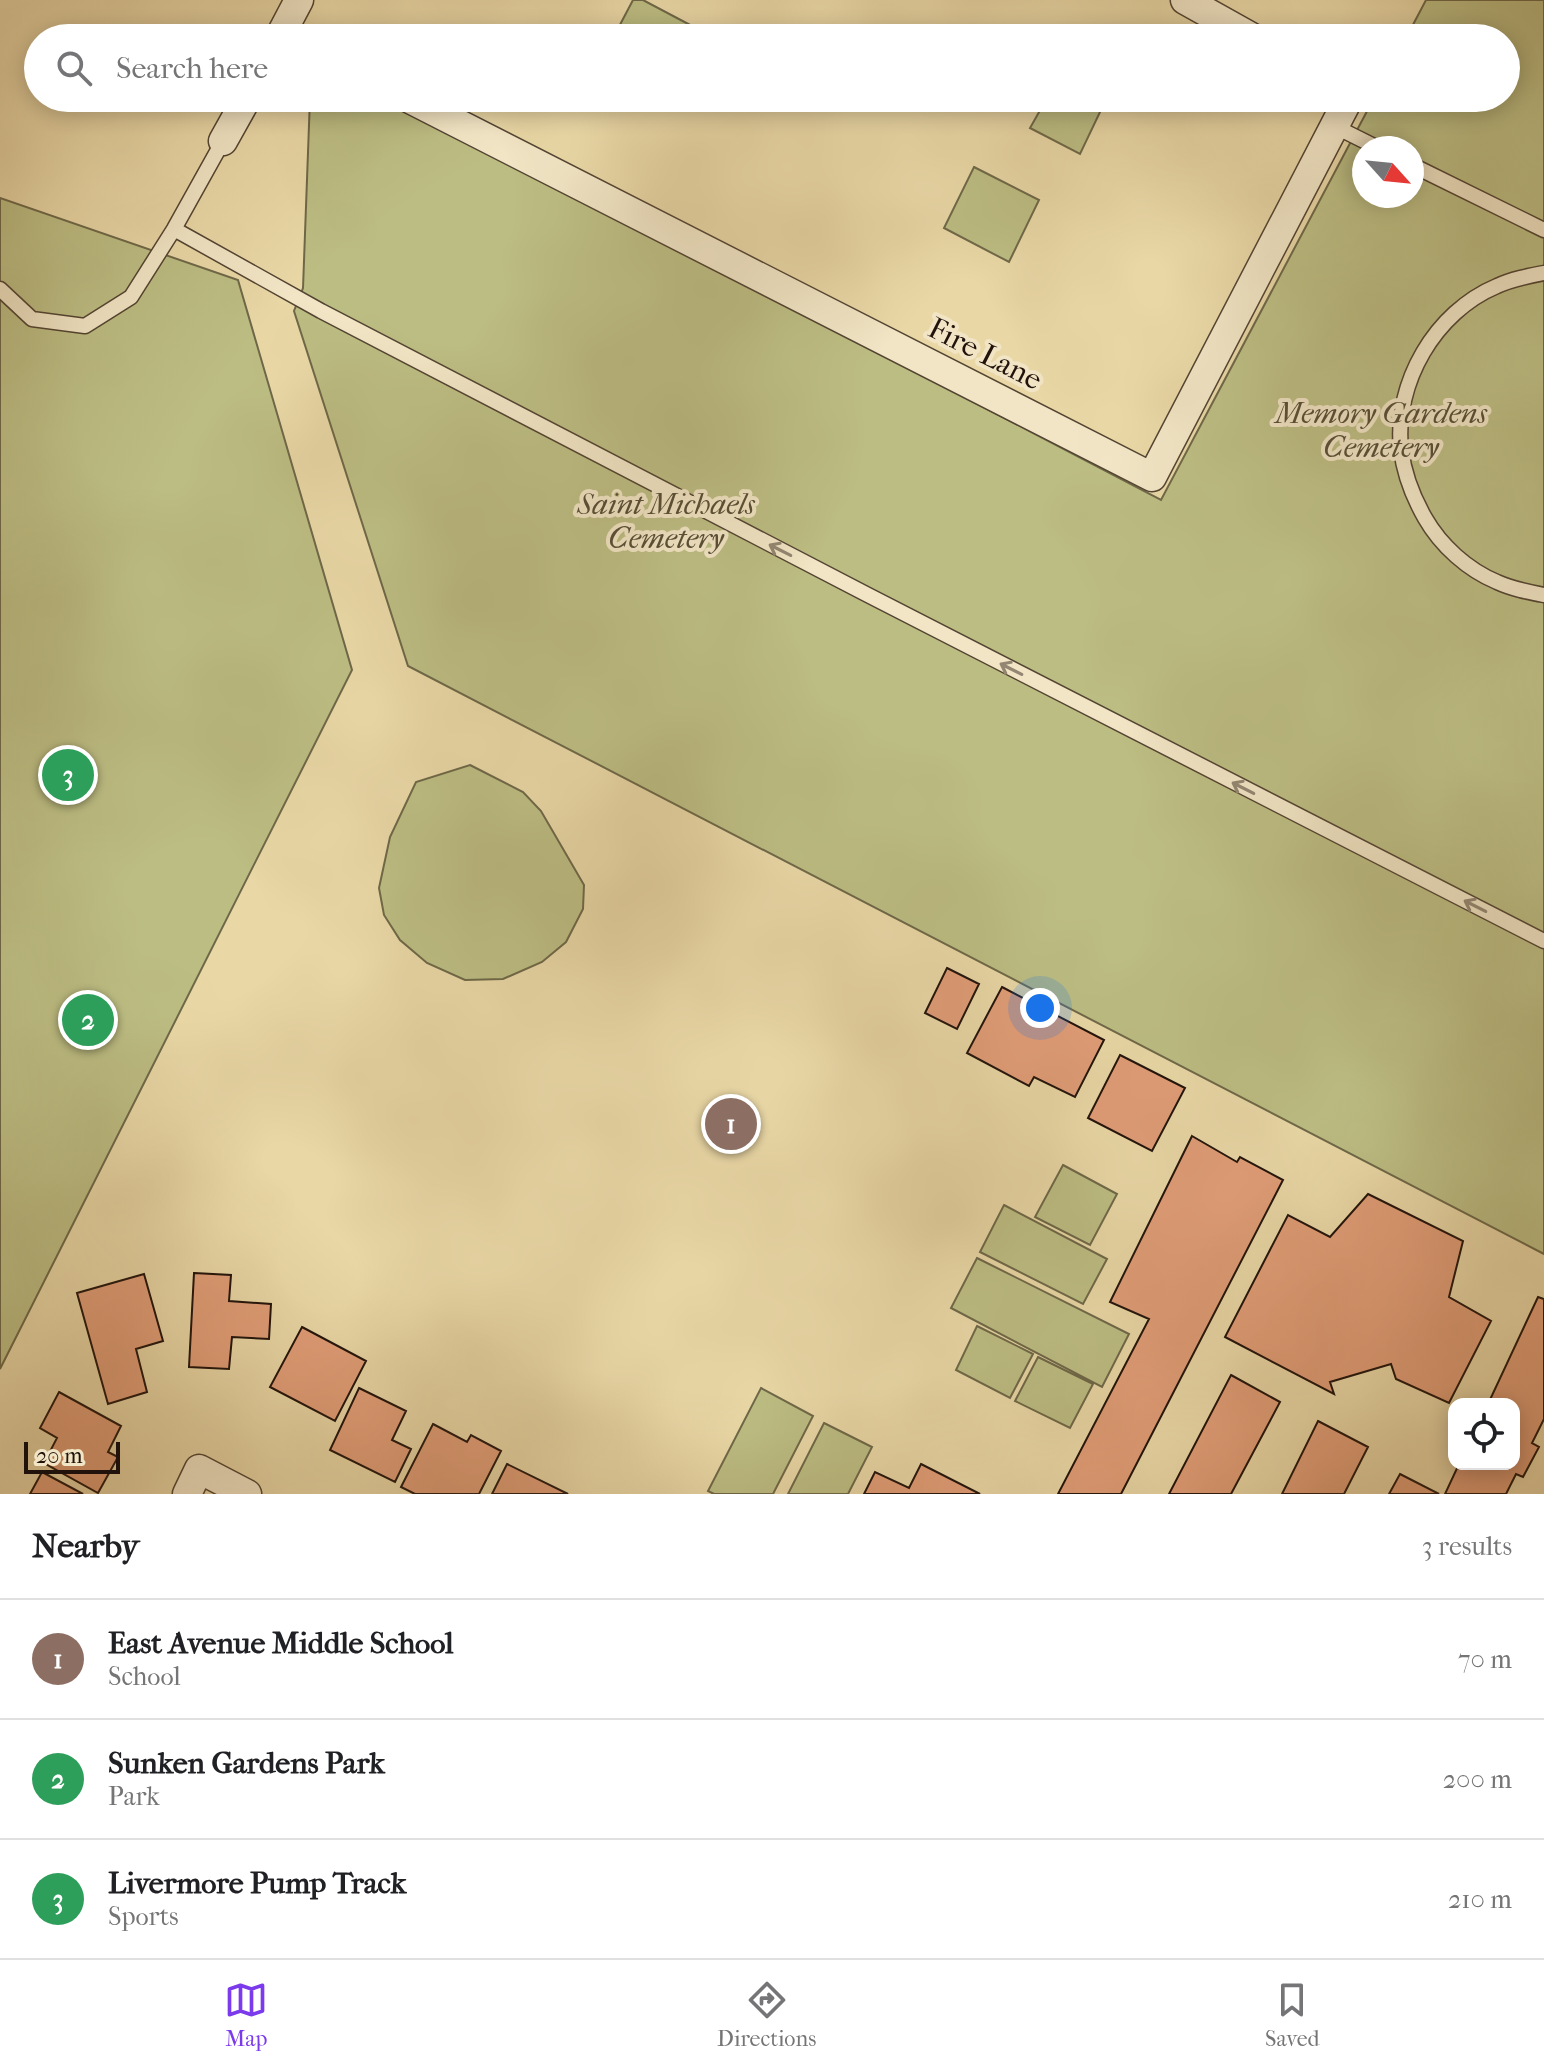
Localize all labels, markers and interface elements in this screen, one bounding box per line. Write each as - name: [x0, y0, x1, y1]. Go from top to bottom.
- search box: [24, 24, 1520, 112]
- icon: search: [52, 46, 96, 90]
- text: Search here: [116, 51, 268, 86]
- north arrow: [1352, 136, 1424, 208]
- street label: Fire Lane: [922, 310, 1048, 398]
- park label: Memory Gardens Cemetery: [1273, 396, 1488, 465]
- park label: Saint Michaels Cemetery: [576, 487, 756, 556]
- one-way arrow: [769, 541, 793, 557]
- one-way arrow: [1000, 661, 1024, 677]
- pin: 3: [42, 745, 94, 805]
- one-way arrow: [1231, 779, 1255, 795]
- one-way arrow: [1463, 897, 1487, 913]
- your location: [1020, 988, 1060, 1028]
- pin: 2: [62, 990, 114, 1050]
- pin: 1: [705, 1094, 757, 1154]
- map controls: [1448, 1398, 1520, 1470]
- button: locate: [1448, 1398, 1520, 1470]
- scale bar: [24, 1438, 120, 1474]
- text: 20 m: [36, 1443, 82, 1469]
- text: Nearby: [32, 1526, 139, 1566]
- text: 3 results: [1422, 1531, 1512, 1562]
- text: East Avenue Middle School: [108, 1626, 454, 1661]
- text: 1: [53, 1644, 63, 1675]
- text: 70 m: [1458, 1644, 1512, 1675]
- text: School: [108, 1661, 181, 1692]
- text: Sunken Gardens Park: [108, 1746, 385, 1781]
- text: 2: [51, 1764, 65, 1795]
- text: 200 m: [1443, 1764, 1512, 1795]
- text: Park: [108, 1781, 160, 1812]
- text: Livermore Pump Track: [108, 1866, 406, 1901]
- text: 3: [53, 1884, 63, 1915]
- text: 210 m: [1448, 1884, 1512, 1915]
- text: Sports: [108, 1901, 179, 1932]
- tab: Map: [224, 1978, 268, 2052]
- tab: Directions: [717, 1978, 816, 2052]
- tab: Saved: [1265, 1978, 1320, 2052]

